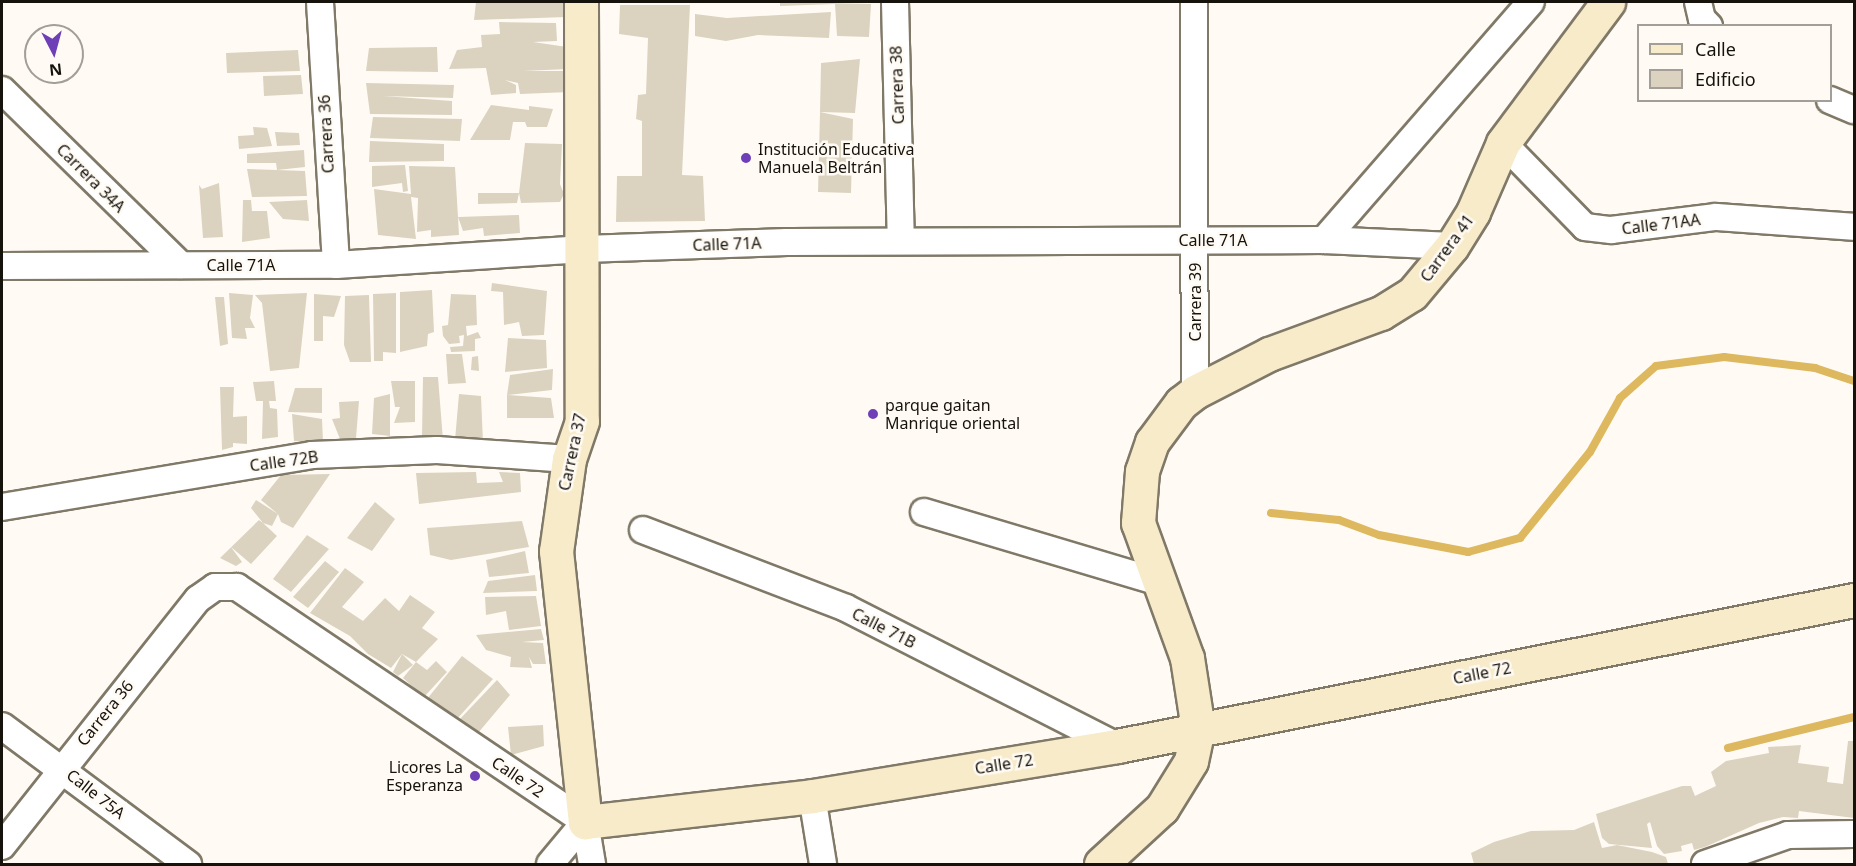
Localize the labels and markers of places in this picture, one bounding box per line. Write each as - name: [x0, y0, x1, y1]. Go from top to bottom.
- place label: Institución Educativa Manuela Beltrán: [758, 139, 914, 177]
- marker: Institución Educativa Manuela Beltrán: [739, 151, 753, 165]
- place label: parque gaitan Manrique oriental: [885, 395, 1020, 433]
- marker: parque gaitan Manrique oriental: [866, 407, 880, 421]
- place label: Licores La Esperanza: [386, 757, 463, 795]
- marker: Licores La Esperanza: [468, 769, 482, 783]

